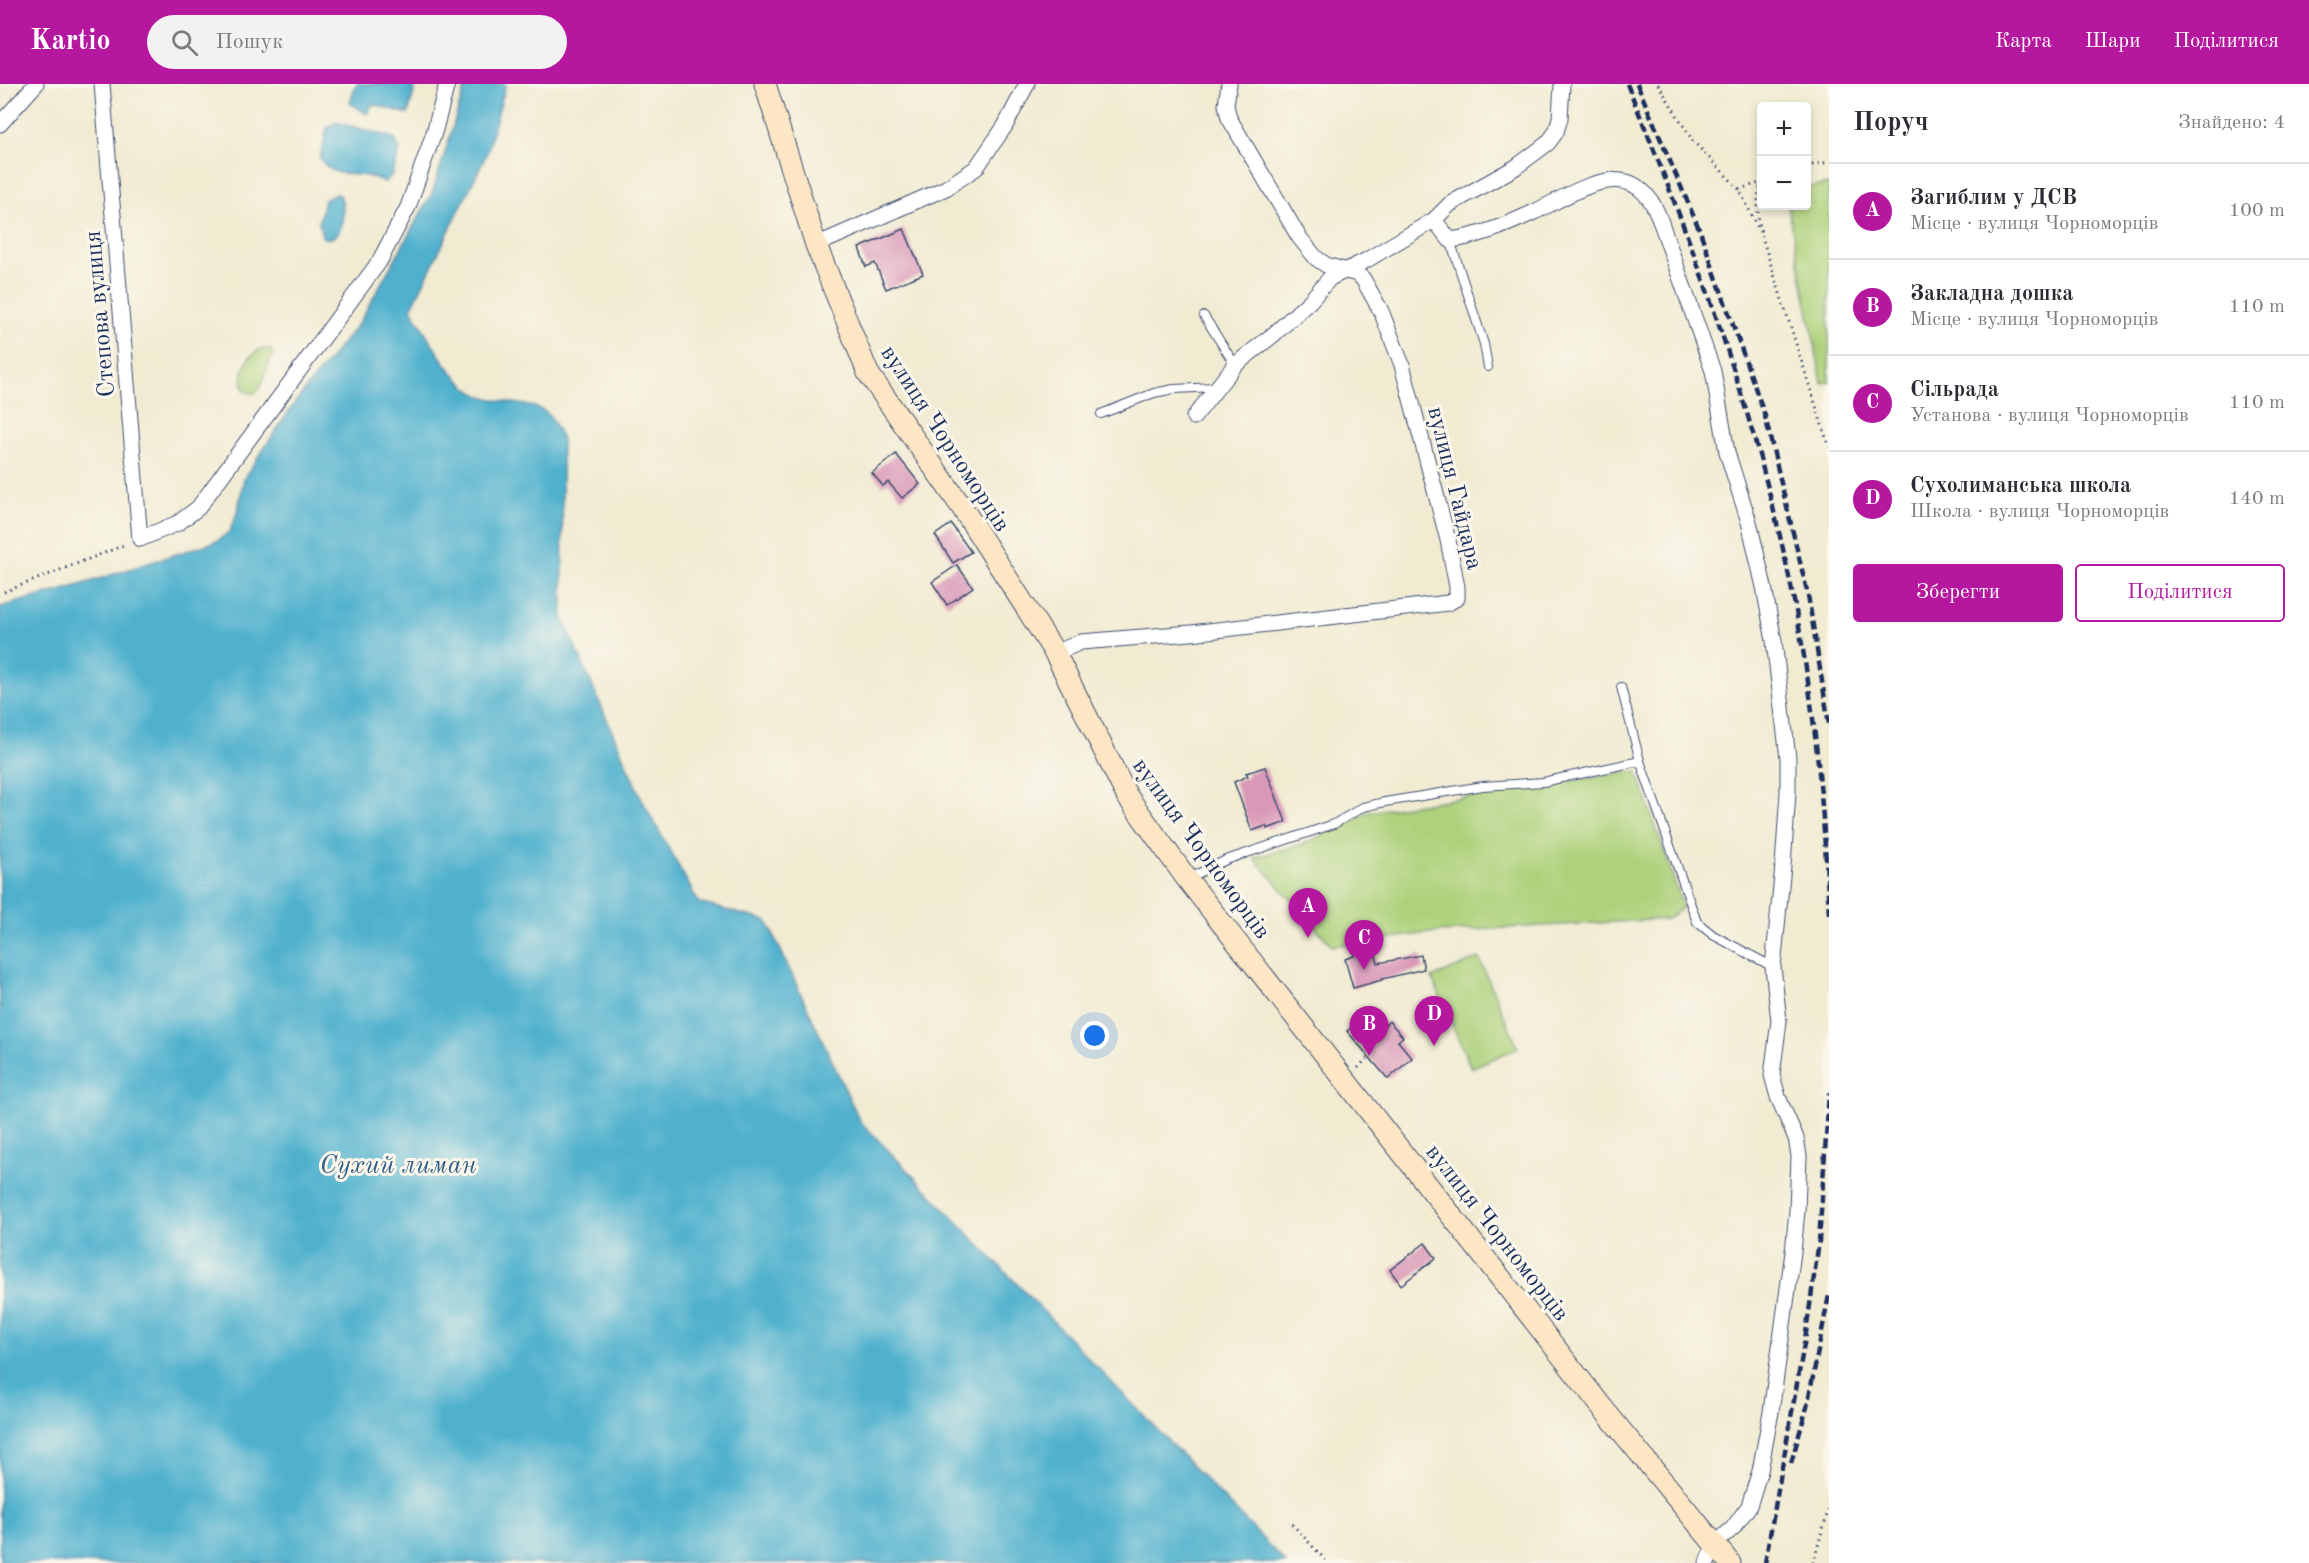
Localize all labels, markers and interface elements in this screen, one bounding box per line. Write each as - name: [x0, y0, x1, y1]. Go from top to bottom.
- search box: [147, 15, 567, 69]
- icon: search: [168, 26, 201, 59]
- text: Kartio: [30, 28, 111, 56]
- text: Пошук: [216, 31, 283, 53]
- text: Карта: [1995, 31, 2052, 52]
- text: Шари: [2085, 31, 2140, 52]
- text: Поділитися: [2173, 31, 2279, 52]
- map controls: [1757, 102, 1811, 210]
- button: +: [1757, 102, 1811, 156]
- text: Поруч: [1853, 110, 1929, 136]
- text: Знайдено: 4: [2178, 113, 2285, 133]
- button: −: [1757, 156, 1811, 210]
- text: Загиблим у ДСВ: [1910, 187, 2077, 209]
- text: A: [1865, 201, 1880, 221]
- text: 100 m: [2229, 201, 2285, 221]
- text: Місце · вулиця Чорноморців: [1910, 214, 2158, 234]
- street label: Степова вулиця: [82, 230, 120, 398]
- text: Закладна дошка: [1910, 283, 2073, 305]
- text: B: [1865, 297, 1880, 317]
- text: 110 m: [2229, 297, 2285, 317]
- text: Місце · вулиця Чорноморців: [1910, 310, 2158, 330]
- street label: вулиця Чорноморців: [875, 342, 1013, 536]
- text: Сільрада: [1910, 379, 1999, 401]
- text: C: [1866, 393, 1879, 413]
- text: 110 m: [2229, 393, 2285, 413]
- street label: вулиця Гайдара: [1422, 404, 1486, 573]
- text: Установа · вулиця Чорноморців: [1910, 406, 2189, 426]
- text: Сухолиманська школа: [1910, 475, 2131, 497]
- text: D: [1865, 489, 1880, 509]
- text: 140 m: [2229, 489, 2285, 509]
- text: Школа · вулиця Чорноморців: [1910, 502, 2169, 522]
- button: Зберегти: [1853, 564, 2063, 622]
- button: Поділитися: [2075, 564, 2285, 622]
- street label: вулиця Чорноморців: [1127, 755, 1274, 944]
- pin: A: [1288, 888, 1328, 938]
- pin: C: [1344, 920, 1384, 970]
- pin: D: [1414, 996, 1454, 1046]
- pin: B: [1350, 1006, 1388, 1056]
- your location: [1080, 1021, 1109, 1050]
- street label: вулиця Чорноморців: [1420, 1141, 1573, 1326]
- water label: Сухий лиман: [320, 1153, 477, 1179]

